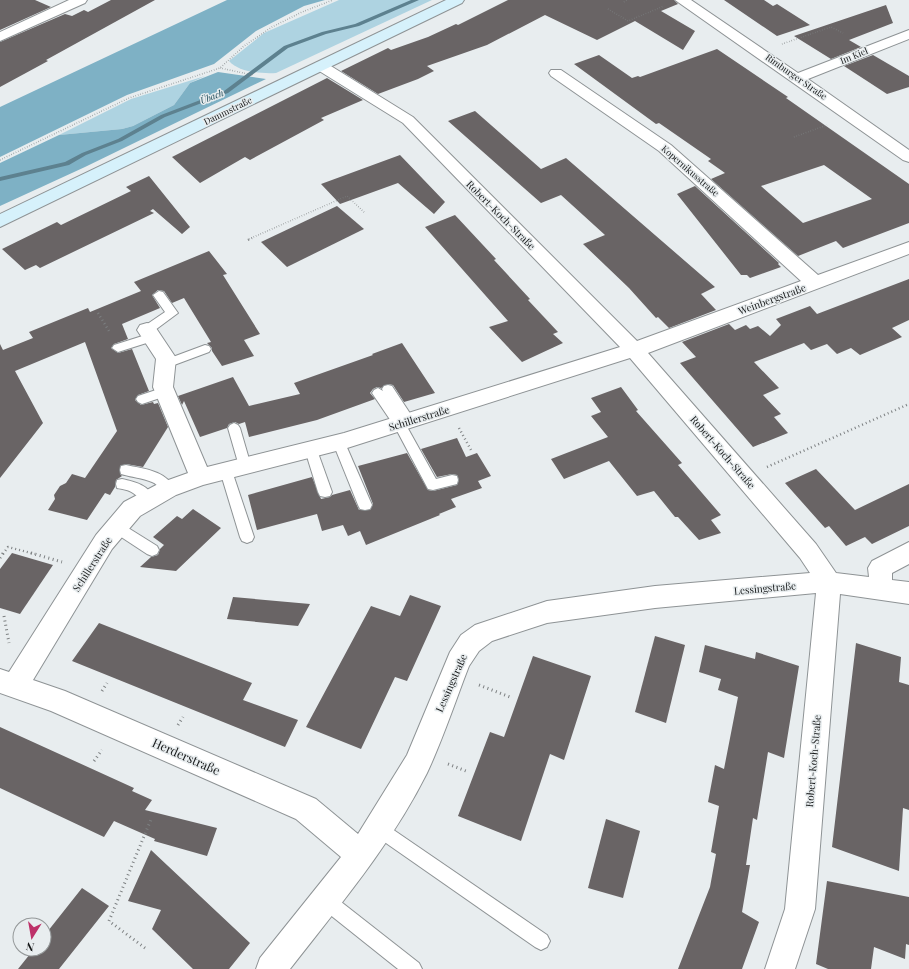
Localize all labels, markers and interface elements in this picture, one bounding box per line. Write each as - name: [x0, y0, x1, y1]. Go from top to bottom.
- street label: Im Kiel: [838, 44, 870, 66]
- street label: Rimburger Straße: [763, 51, 830, 102]
- water label: Übach: [198, 86, 225, 106]
- street label: Dammstraße: [201, 93, 254, 127]
- street label: Kopernikusstraße: [659, 142, 722, 199]
- street label: Robert-Koch-Straße: [463, 177, 539, 253]
- street label: Weinbergstraße: [735, 280, 808, 318]
- street label: Schillerstraße: [387, 402, 451, 434]
- street label: Robert-Koch-Straße: [687, 412, 759, 492]
- street label: Schillerstraße: [69, 534, 115, 594]
- street label: Lessingstraße: [733, 578, 797, 598]
- street label: Lessingstraße: [432, 652, 470, 714]
- street label: Robert-Koch-Straße: [802, 714, 824, 808]
- street label: Herderstraße: [150, 734, 223, 778]
- north arrow: [12, 917, 52, 957]
- text: N: [25, 939, 35, 955]

